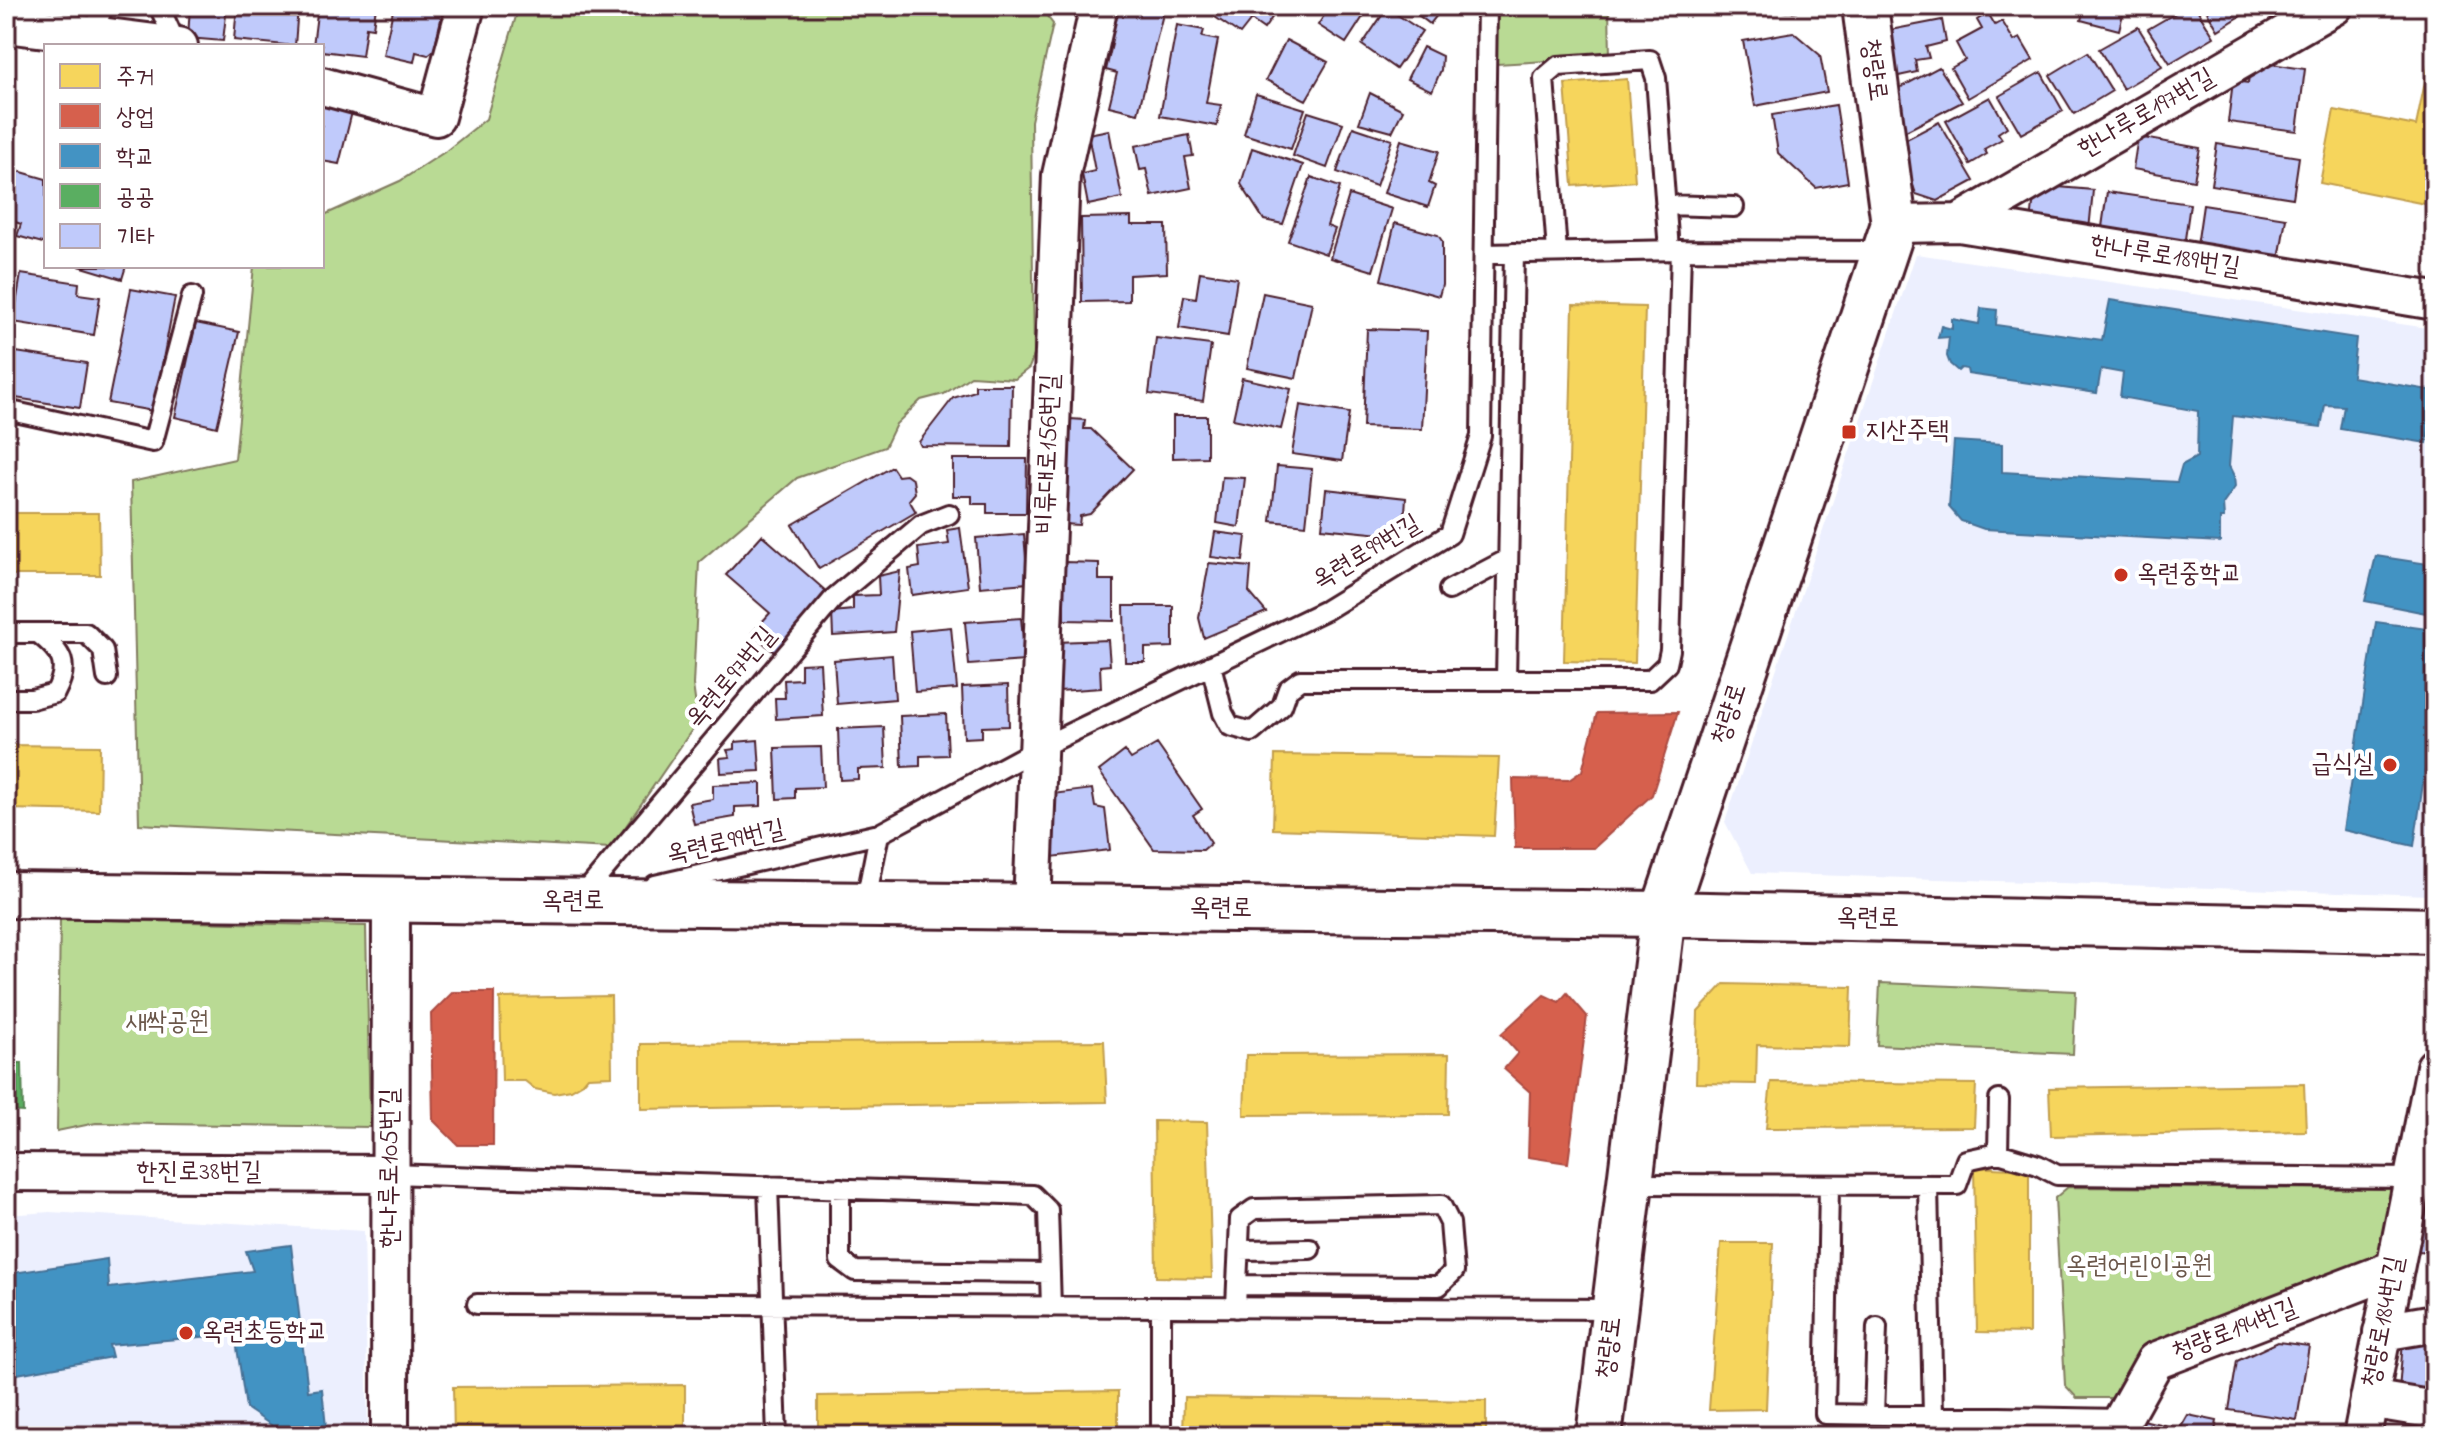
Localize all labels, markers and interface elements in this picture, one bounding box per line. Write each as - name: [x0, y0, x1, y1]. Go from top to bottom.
- street label: 청량로: [1850, 36, 1896, 104]
- legend: [44, 44, 324, 268]
- street label: 한나루로197번길: [2072, 59, 2223, 169]
- text: 주거: [116, 61, 155, 96]
- text: 상업: [116, 101, 155, 136]
- text: 학교: [116, 141, 155, 176]
- text: 공공: [116, 181, 155, 216]
- text: 기타: [116, 221, 155, 256]
- street label: 한나루로189번길: [2087, 226, 2243, 288]
- street label: 비류대로156번길: [1027, 373, 1071, 535]
- place label: 지산주택: [1865, 413, 1949, 451]
- marker: 지산주택: [1840, 423, 1858, 441]
- street label: 옥련로99번길: [1306, 506, 1428, 600]
- place label: 옥련중학교: [2137, 556, 2242, 594]
- marker: 옥련중학교: [2112, 566, 2130, 584]
- street label: 옥련로97번길: [678, 619, 786, 737]
- street label: 청량로: [1702, 678, 1758, 750]
- place label: 급식실: [2311, 746, 2374, 784]
- marker: 급식실: [2381, 756, 2399, 774]
- street label: 옥련로99번길: [663, 811, 789, 875]
- street label: 옥련로: [542, 883, 604, 921]
- street label: 옥련로: [1189, 889, 1253, 929]
- street label: 옥련로: [1836, 899, 1900, 939]
- park label: 새싹공원: [125, 1004, 209, 1042]
- street label: 한나루로105번길: [372, 1088, 410, 1248]
- street label: 한진로38번길: [136, 1154, 262, 1192]
- park label: 옥련어린이공원: [2066, 1248, 2212, 1286]
- street label: 청량로184번길: [2353, 1253, 2415, 1391]
- street label: 청량로194번길: [2167, 1290, 2303, 1372]
- place label: 옥련초등학교: [202, 1314, 328, 1352]
- street label: 청량로: [1587, 1315, 1633, 1381]
- marker: 옥련초등학교: [177, 1324, 195, 1342]

